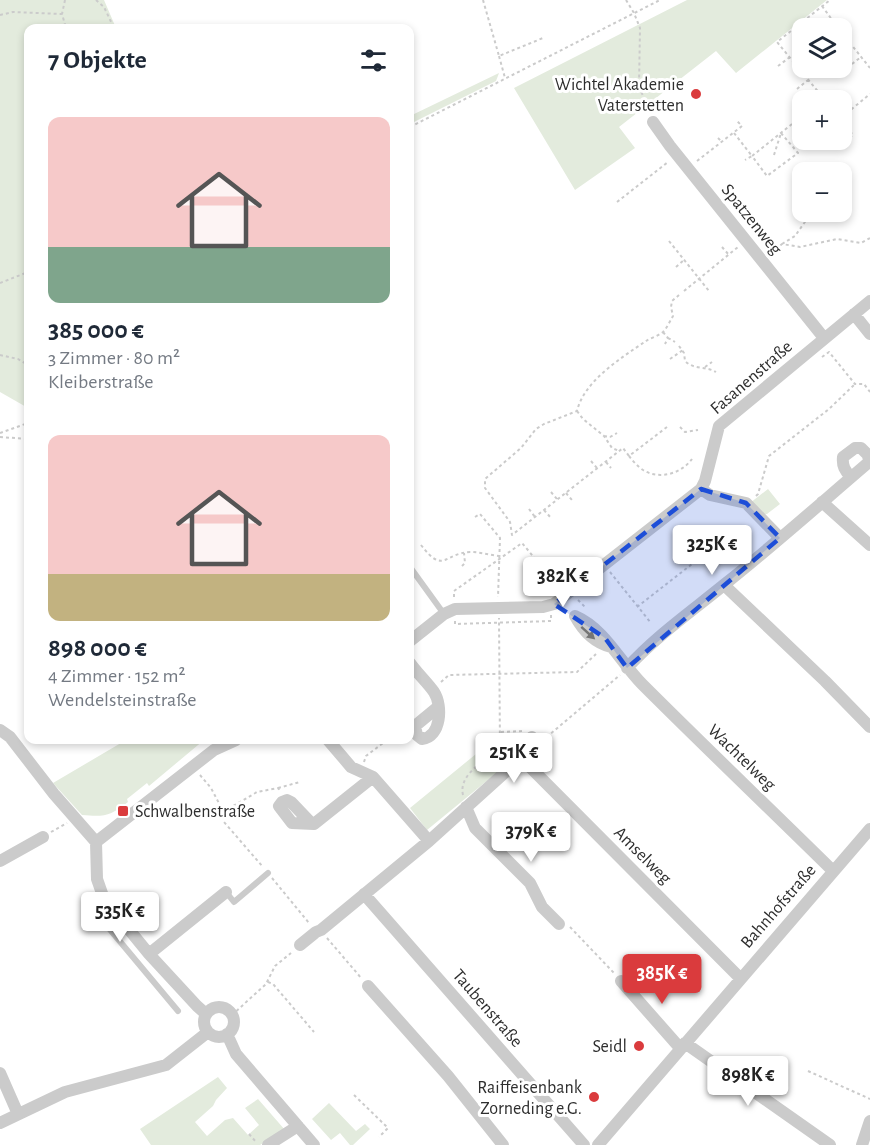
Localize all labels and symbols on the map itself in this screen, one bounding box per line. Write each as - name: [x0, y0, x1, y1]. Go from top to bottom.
- place label: Wichtel Akademie Vaterstetten: [555, 76, 684, 115]
- marker: Wichtel Akademie Vaterstetten: [689, 87, 703, 101]
- street label: Spatzenweg: [718, 181, 785, 258]
- street label: Fasanenstraße: [707, 338, 796, 418]
- pin: 325K €: [663, 525, 761, 576]
- pin: 382K €: [514, 557, 612, 608]
- one-way arrow: [580, 626, 595, 639]
- street label: Wachtelweg: [704, 721, 779, 794]
- pin: 251K €: [465, 733, 563, 784]
- place label: Schwalbenstraße: [135, 803, 255, 821]
- marker: Schwalbenstraße: [116, 804, 130, 818]
- pin: 379K €: [482, 812, 580, 863]
- street label: Amselweg: [610, 824, 675, 888]
- street label: Bahnhofstraße: [738, 861, 820, 952]
- pin: 535K €: [71, 892, 169, 943]
- pin: 385K €: [613, 954, 711, 1005]
- street label: Taubenstraße: [449, 966, 526, 1051]
- place label: Seidl: [592, 1038, 627, 1056]
- marker: Seidl: [632, 1039, 646, 1053]
- pin: 898K €: [699, 1056, 797, 1107]
- place label: Raiffeisenbank Zorneding e.G.: [477, 1079, 583, 1118]
- marker: Raiffeisenbank Zorneding e.G.: [587, 1090, 601, 1104]

